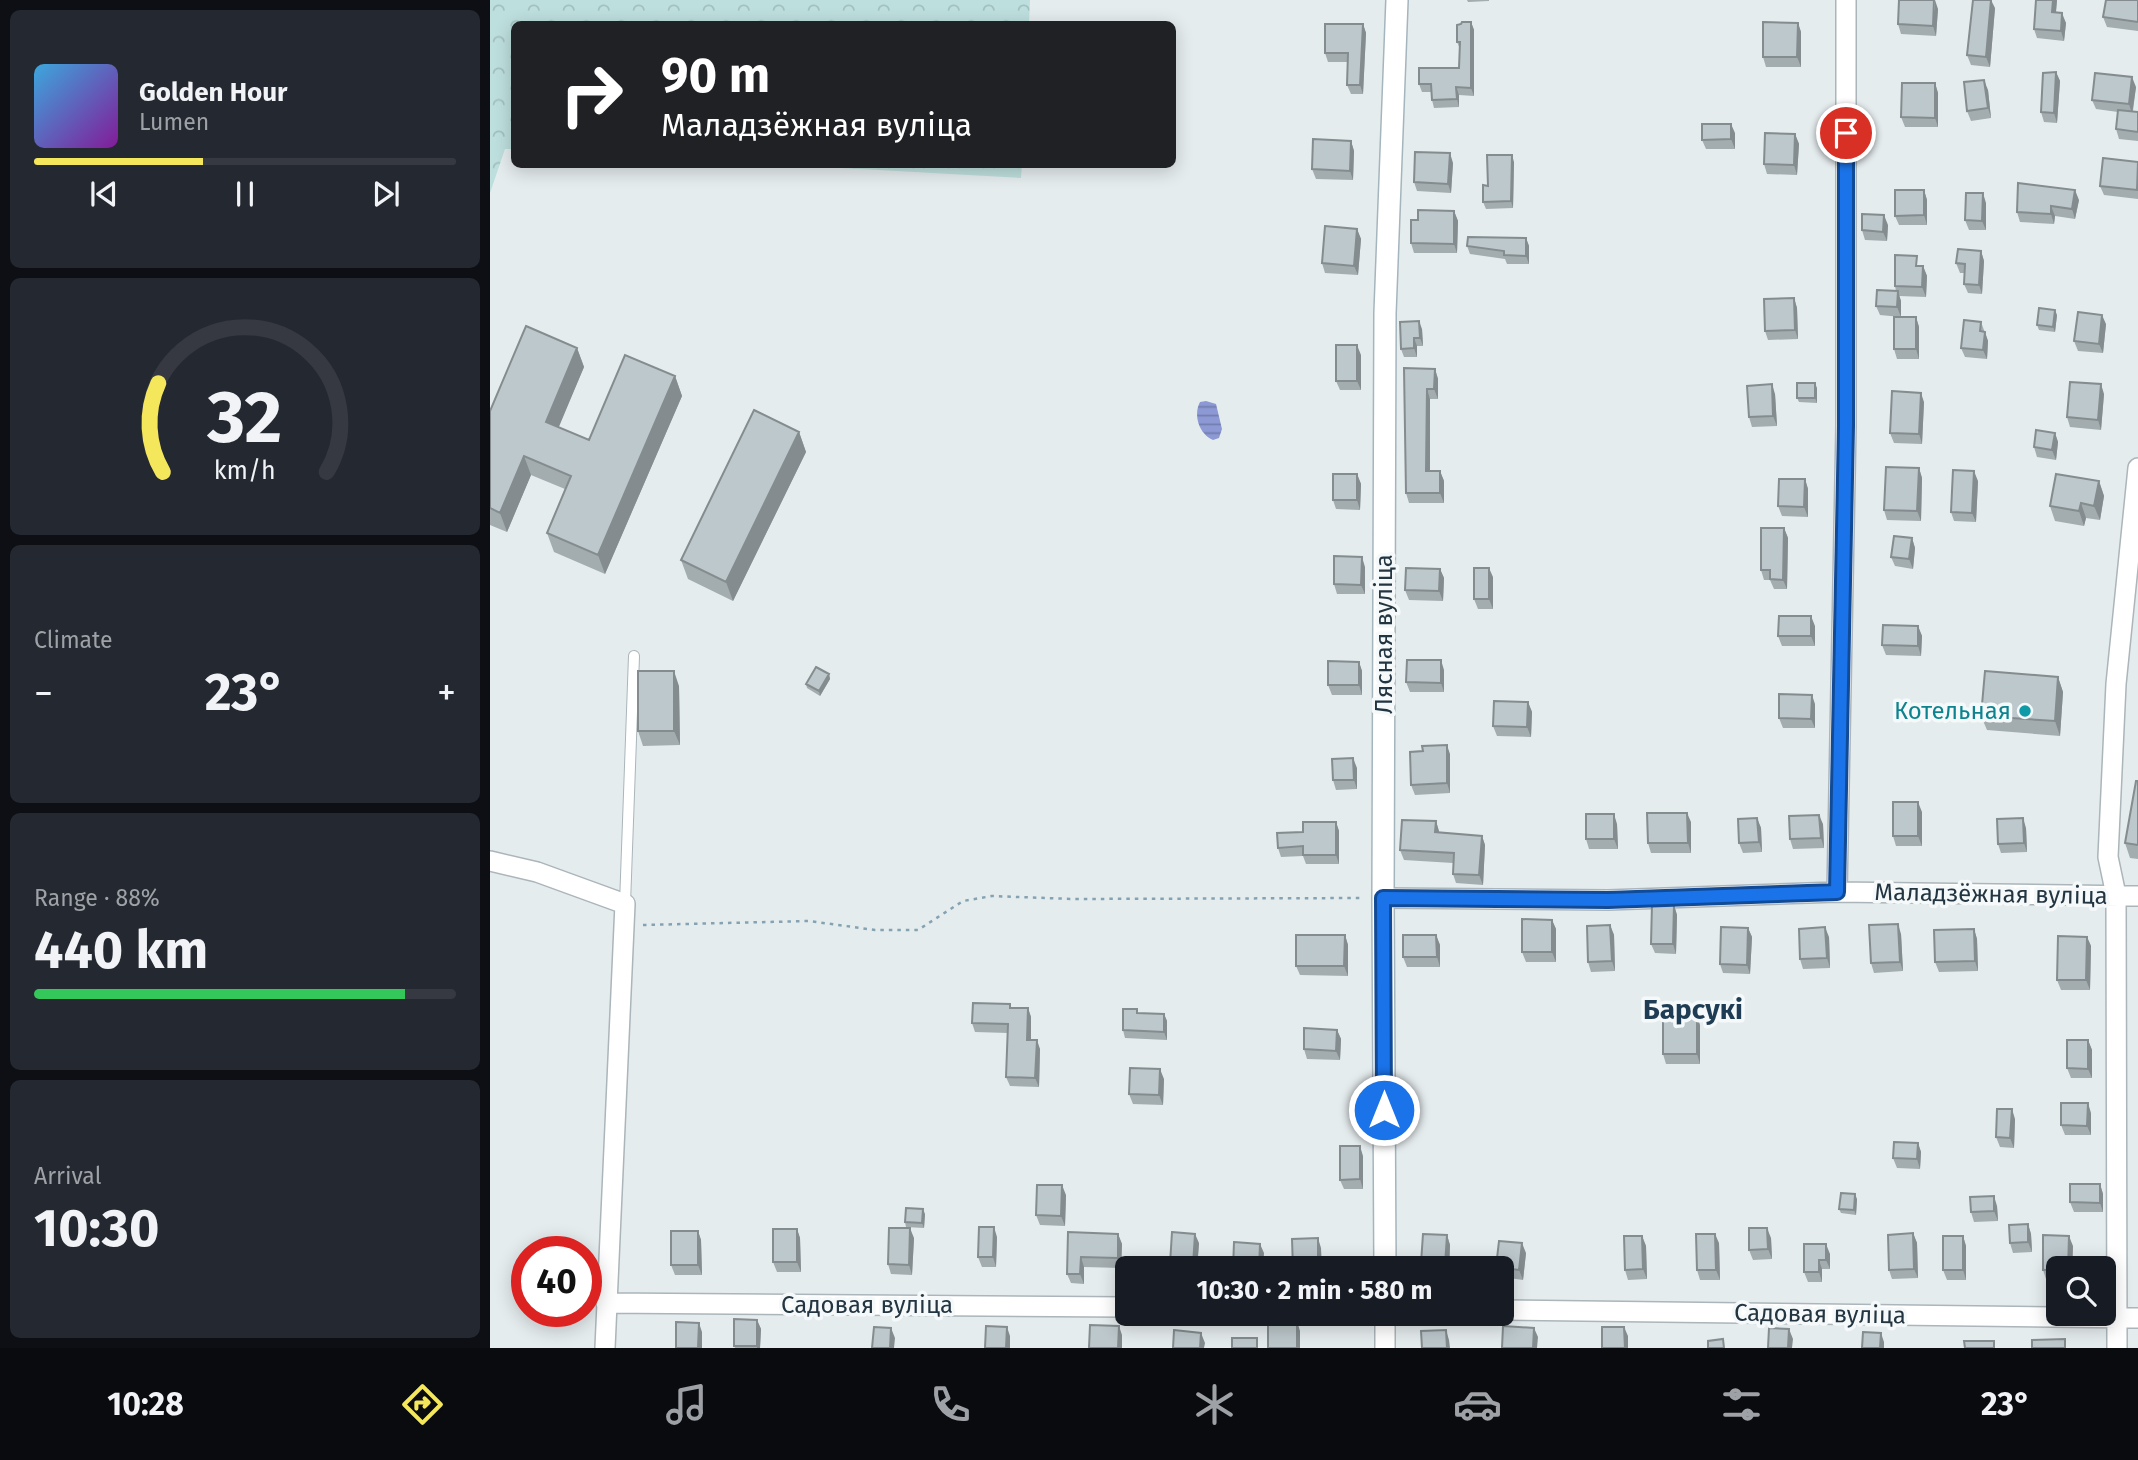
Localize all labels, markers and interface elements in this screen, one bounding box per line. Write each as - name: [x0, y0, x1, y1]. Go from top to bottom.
- text: 90 m: [661, 46, 770, 105]
- icon: right: [546, 49, 637, 140]
- text: Golden Hour: [139, 77, 287, 108]
- pin: [1816, 103, 1876, 163]
- text: Маладзёжная вуліца: [661, 106, 972, 144]
- text: Lumen: [139, 108, 209, 136]
- icon: arrive: [1827, 114, 1865, 152]
- icon: previous: [85, 175, 123, 213]
- icon: pause: [226, 175, 264, 213]
- icon: next: [367, 175, 405, 213]
- text: 32: [207, 375, 282, 462]
- text: km/h: [214, 456, 276, 486]
- street label: Лясная вуліца: [1370, 554, 1398, 714]
- text: Climate: [34, 626, 113, 654]
- text: 23°: [205, 661, 285, 724]
- text: −: [34, 670, 53, 716]
- text: +: [437, 670, 456, 716]
- place label: Котельная: [1894, 697, 2011, 725]
- marker: Котельная: [2017, 703, 2033, 719]
- street label: Маладзёжная вуліца: [1874, 878, 2108, 910]
- text: Range · 88%: [34, 884, 160, 912]
- text: 440 km: [34, 919, 208, 982]
- district label: Барсукі: [1643, 993, 1743, 1026]
- position arrow: [1347, 1073, 1421, 1147]
- text: Arrival: [34, 1162, 101, 1190]
- text: 10:30: [34, 1197, 159, 1260]
- speed limit sign: 40: [511, 1236, 602, 1327]
- map controls: [2046, 1256, 2116, 1326]
- button: search: [2046, 1256, 2116, 1326]
- text: 10:30 · 2 min · 580 m: [1196, 1275, 1433, 1306]
- street label: Садовая вуліца: [781, 1291, 953, 1319]
- street label: Садовая вуліца: [1734, 1299, 1906, 1329]
- icon: directions: [398, 1380, 447, 1429]
- icon: music: [662, 1380, 711, 1429]
- icon: phone: [926, 1380, 975, 1429]
- icon: climate: [1190, 1380, 1239, 1429]
- icon: car: [1453, 1380, 1502, 1429]
- icon: filters: [1717, 1380, 1766, 1429]
- text: 10:28: [107, 1385, 184, 1423]
- text: 23°: [1981, 1385, 2031, 1423]

